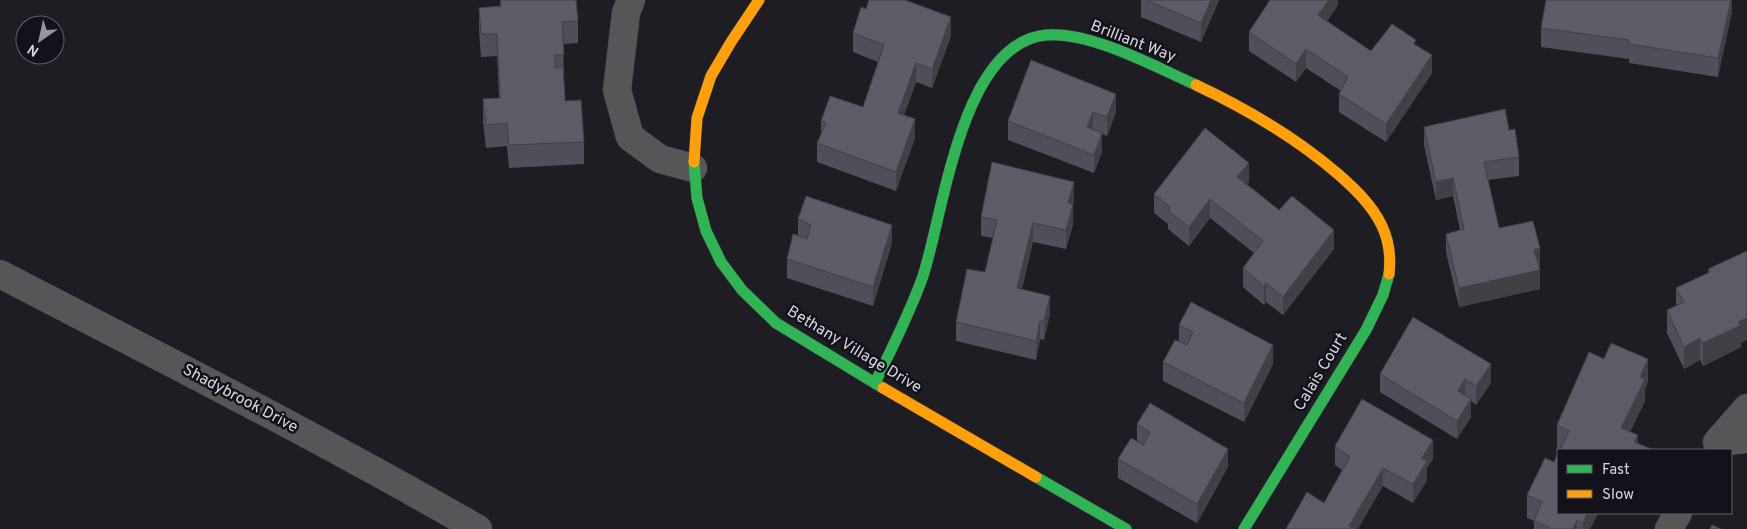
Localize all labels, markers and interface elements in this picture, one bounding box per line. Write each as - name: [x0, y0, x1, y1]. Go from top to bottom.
- north arrow: [15, 15, 65, 65]
- street label: Brilliant Way: [1087, 17, 1179, 67]
- text: N: [25, 40, 42, 59]
- street label: Bethany Village Drive: [783, 302, 925, 398]
- street label: Calais Court: [1290, 329, 1352, 415]
- street label: Shadybrook Drive: [179, 360, 301, 438]
- legend: [1557, 449, 1732, 514]
- text: Fast: [1602, 461, 1630, 480]
- text: Slow: [1602, 486, 1634, 505]

